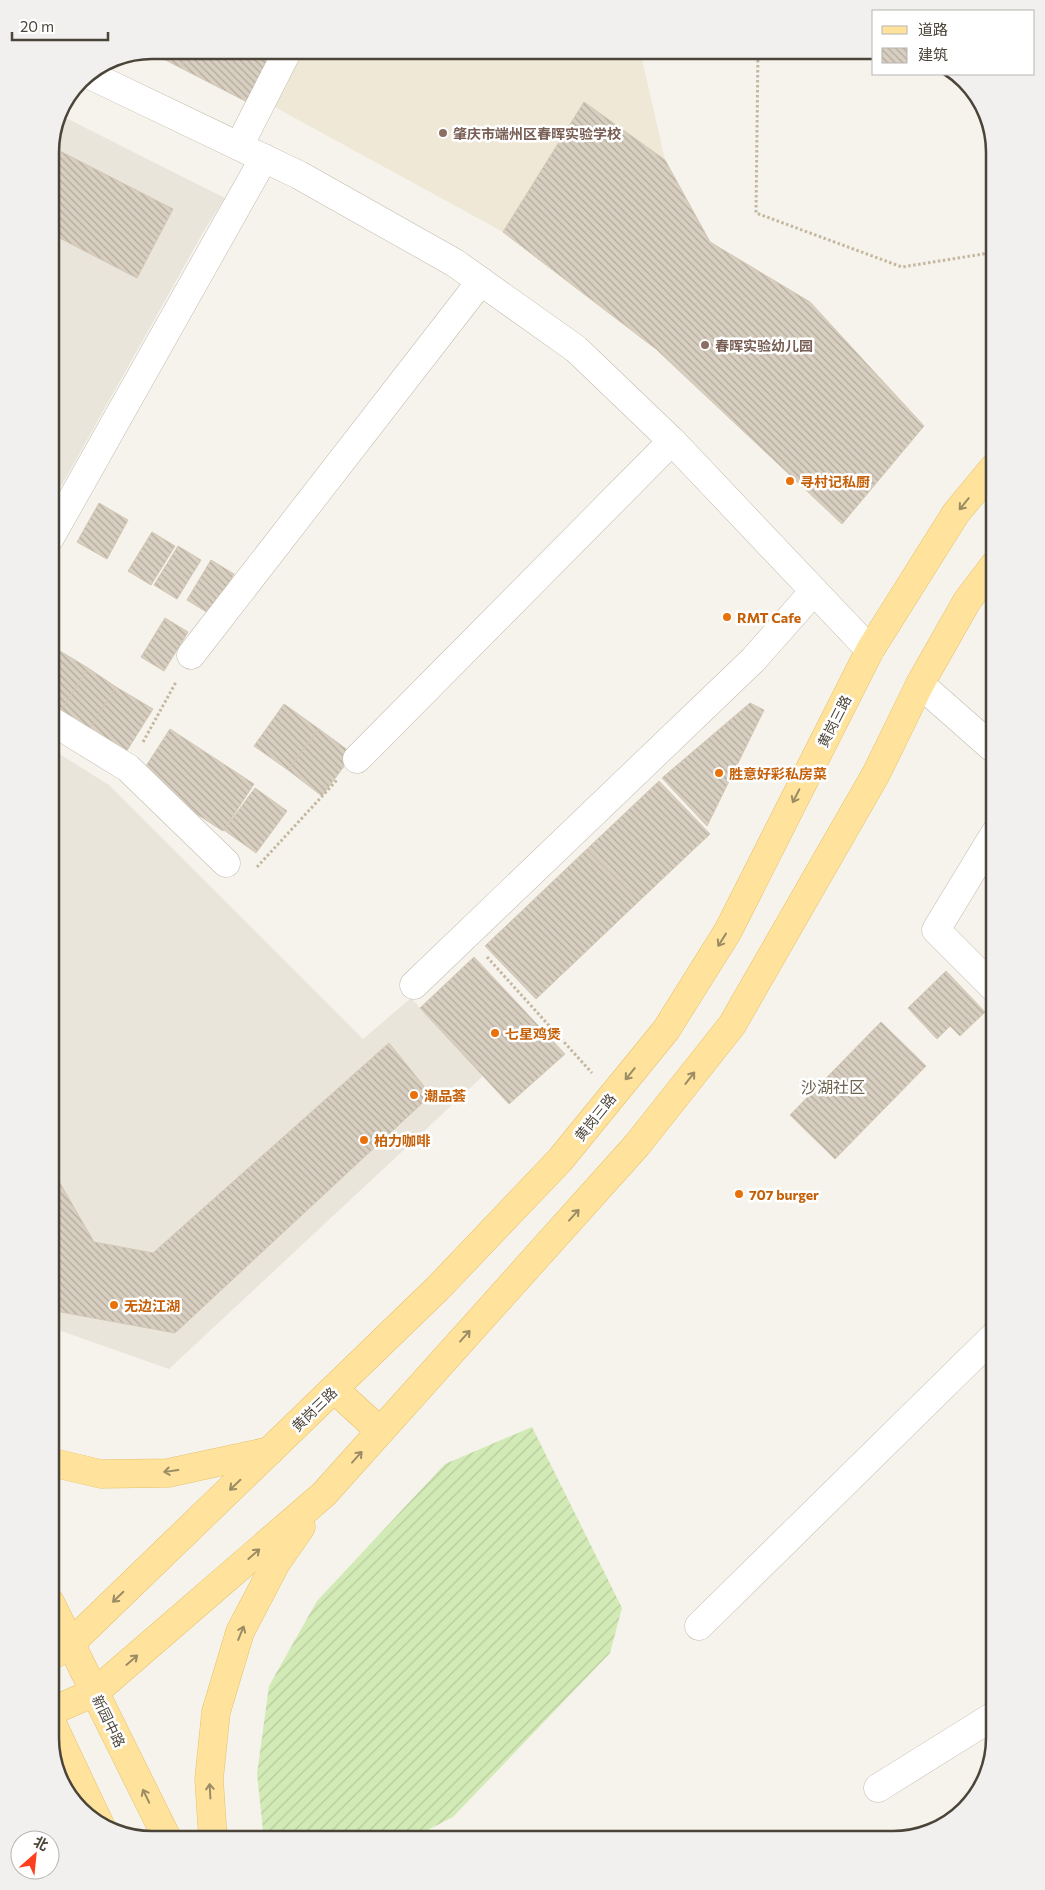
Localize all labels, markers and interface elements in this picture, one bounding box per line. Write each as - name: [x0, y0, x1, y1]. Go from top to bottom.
- scale bar: [12, 10, 109, 42]
- legend: [872, 10, 1035, 75]
- text: 20 m: [20, 17, 54, 35]
- text: 道路: [918, 20, 948, 38]
- text: 建筑: [918, 45, 948, 63]
- place label: 肇庆市端州区春晖实验学校: [453, 125, 621, 142]
- marker: 肇庆市端州区春晖实验学校: [437, 127, 449, 139]
- place label: 春晖实验幼儿园: [715, 337, 813, 354]
- marker: 春晖实验幼儿园: [699, 339, 711, 351]
- place label: 寻村记私厨: [800, 473, 870, 490]
- marker: 寻村记私厨: [784, 475, 796, 487]
- one-way arrow: [959, 497, 970, 510]
- place label: RMT Cafe: [737, 609, 801, 626]
- marker: RMT Cafe: [721, 611, 733, 623]
- street label: 黄岗三路: [814, 692, 854, 750]
- place label: 胜意好彩私房菜: [729, 765, 827, 782]
- marker: 胜意好彩私房菜: [713, 767, 725, 779]
- one-way arrow: [791, 788, 801, 803]
- one-way arrow: [717, 933, 727, 947]
- place label: 七星鸡煲: [505, 1025, 561, 1042]
- marker: 七星鸡煲: [489, 1027, 501, 1039]
- one-way arrow: [625, 1067, 636, 1080]
- one-way arrow: [685, 1072, 696, 1085]
- district label: 沙湖社区: [801, 1077, 865, 1096]
- place label: 潮品荟: [424, 1087, 466, 1104]
- marker: 潮品荟: [408, 1089, 420, 1101]
- street label: 黄岗三路: [571, 1090, 619, 1144]
- place label: 柏力咖啡: [374, 1132, 431, 1149]
- marker: 柏力咖啡: [358, 1134, 370, 1146]
- place label: 707 burger: [749, 1186, 819, 1203]
- marker: 707 burger: [733, 1188, 745, 1200]
- one-way arrow: [568, 1209, 579, 1222]
- place label: 无边江湖: [124, 1297, 180, 1314]
- marker: 无边江湖: [108, 1299, 120, 1311]
- one-way arrow: [459, 1330, 471, 1343]
- street label: 黄岗三路: [288, 1383, 340, 1435]
- one-way arrow: [351, 1451, 362, 1464]
- one-way arrow: [163, 1467, 179, 1477]
- one-way arrow: [228, 1479, 241, 1491]
- one-way arrow: [248, 1548, 261, 1559]
- one-way arrow: [112, 1591, 124, 1603]
- one-way arrow: [237, 1626, 246, 1641]
- one-way arrow: [125, 1654, 138, 1666]
- street label: 新园中路: [89, 1692, 129, 1750]
- one-way arrow: [206, 1783, 215, 1799]
- one-way arrow: [141, 1789, 150, 1804]
- north arrow: [10, 1830, 60, 1880]
- text: 北: [31, 1832, 51, 1854]

